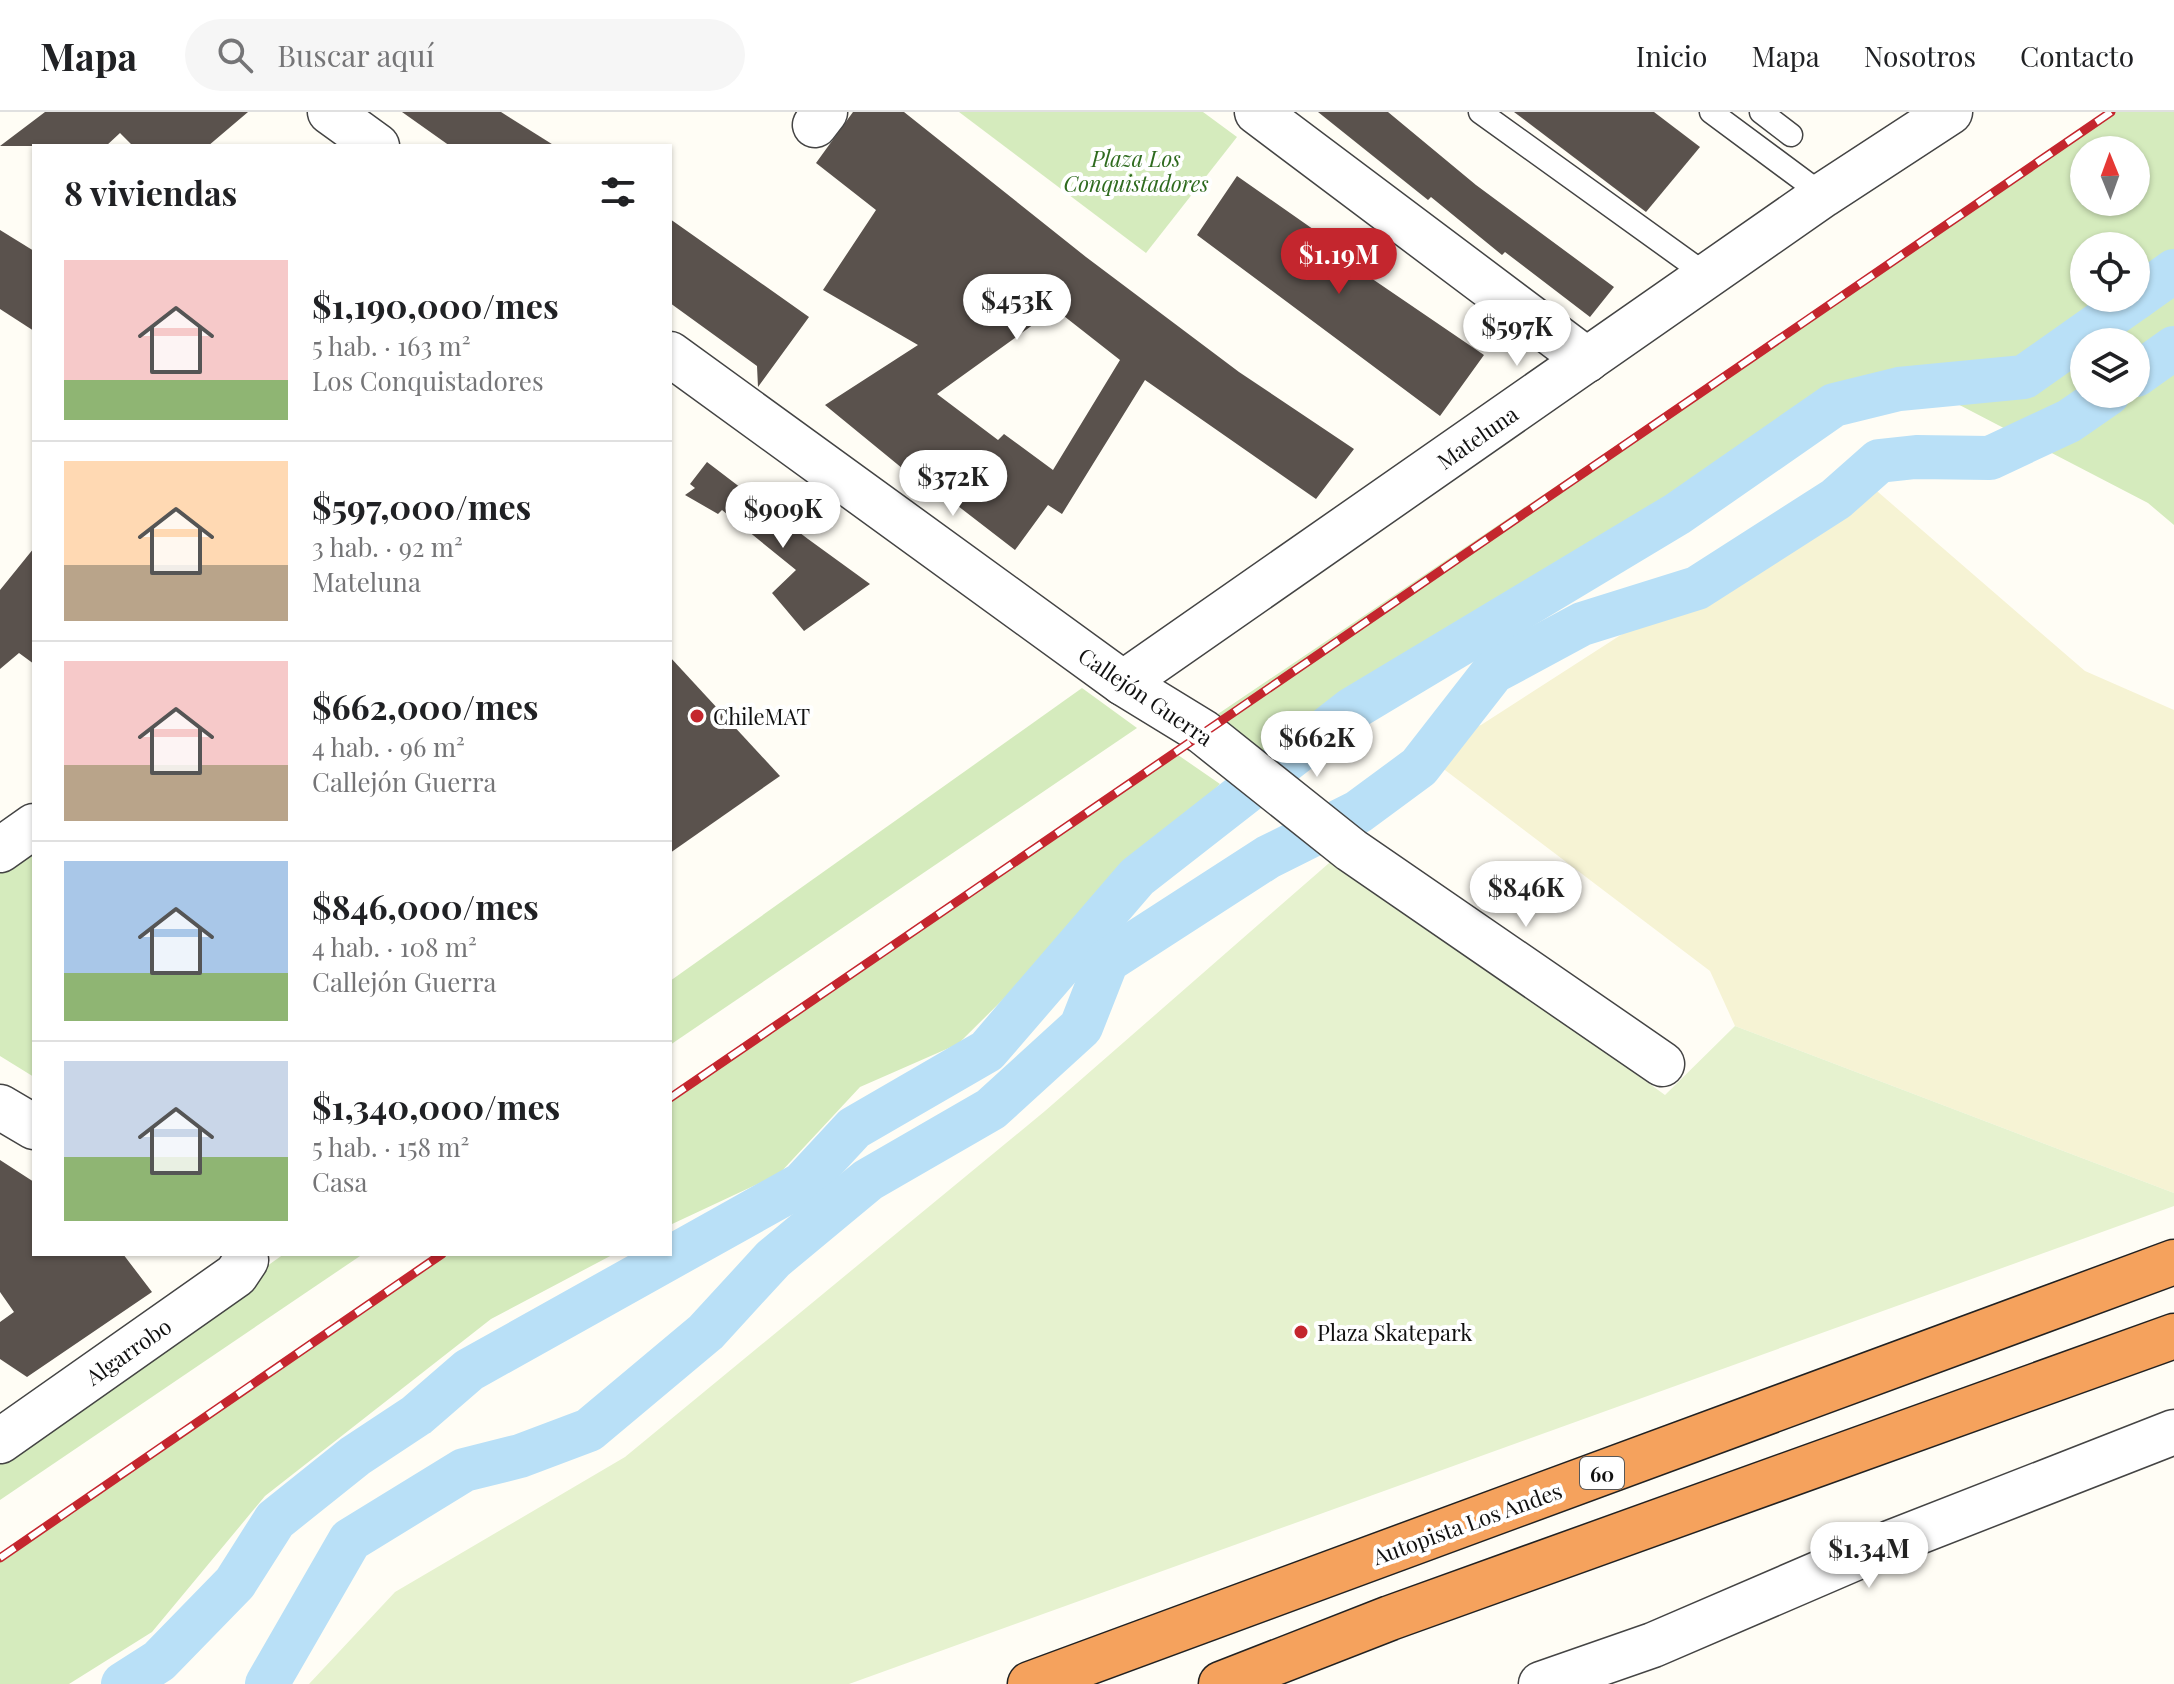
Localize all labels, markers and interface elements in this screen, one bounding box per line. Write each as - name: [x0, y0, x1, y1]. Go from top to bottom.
- search box: [185, 19, 745, 91]
- text: Mapa: [40, 30, 137, 81]
- icon: search: [213, 33, 257, 77]
- text: Buscar aquí: [277, 35, 434, 75]
- text: Inicio: [1636, 37, 1707, 74]
- text: Mapa: [1751, 37, 1820, 74]
- text: Nosotros: [1864, 37, 1976, 74]
- text: Contacto: [2020, 37, 2134, 74]
- north arrow: [2070, 136, 2150, 216]
- map controls: [2070, 136, 2150, 408]
- park label: Plaza Los Conquistadores: [1063, 143, 1209, 198]
- text: 8 viviendas: [64, 169, 237, 215]
- icon: filters: [596, 170, 640, 214]
- pin: $1.19M: [1274, 228, 1404, 296]
- button: locate: [2070, 232, 2150, 312]
- text: $1.19M: [1299, 236, 1379, 271]
- pin: $453K: [961, 274, 1073, 342]
- text: $1,190,000/mes: [312, 282, 559, 328]
- text: $453K: [981, 282, 1053, 317]
- icon: home: [128, 292, 224, 388]
- pin: $597K: [1461, 300, 1573, 368]
- text: $597K: [1481, 308, 1553, 343]
- text: 5 hab. · 163 m²: [312, 328, 471, 363]
- button: layers: [2070, 328, 2150, 408]
- text: Los Conquistadores: [312, 363, 544, 398]
- street label: Mateluna: [1431, 398, 1523, 476]
- pin: $372K: [897, 450, 1009, 518]
- text: $372K: [917, 458, 989, 493]
- pin: $909K: [727, 482, 839, 550]
- text: $597,000/mes: [312, 483, 531, 529]
- text: $909K: [743, 490, 823, 525]
- icon: home: [128, 493, 224, 589]
- text: 3 hab. · 92 m²: [312, 529, 463, 564]
- text: Mateluna: [312, 564, 421, 599]
- street label: Callejón Guerra: [1073, 640, 1219, 752]
- text: $662,000/mes: [312, 683, 539, 729]
- icon: home: [128, 693, 224, 789]
- place label: ChileMAT: [713, 701, 810, 731]
- marker: ChileMAT: [688, 707, 706, 725]
- pin: $662K: [1261, 711, 1373, 779]
- text: $662K: [1279, 719, 1355, 754]
- text: 4 hab. · 96 m²: [312, 729, 465, 764]
- text: Callejón Guerra: [312, 764, 496, 799]
- pin: $846K: [1470, 861, 1582, 929]
- text: $846K: [1488, 869, 1564, 904]
- text: $846,000/mes: [312, 883, 539, 929]
- icon: home: [128, 893, 224, 989]
- text: 4 hab. · 108 m²: [312, 929, 477, 964]
- text: Callejón Guerra: [312, 964, 496, 999]
- text: $1,340,000/mes: [312, 1083, 560, 1129]
- icon: home: [128, 1093, 224, 1189]
- text: 5 hab. · 158 m²: [312, 1129, 469, 1164]
- text: Casa: [312, 1164, 367, 1199]
- street label: Algarrobo: [78, 1311, 177, 1392]
- place label: Plaza Skatepark: [1317, 1317, 1472, 1347]
- marker: Plaza Skatepark: [1292, 1323, 1310, 1341]
- road number: 60: [1580, 1457, 1624, 1489]
- street label: Autopista Los Andes: [1367, 1475, 1566, 1571]
- pin: $1.34M: [1804, 1522, 1934, 1590]
- text: $1.34M: [1828, 1530, 1910, 1565]

